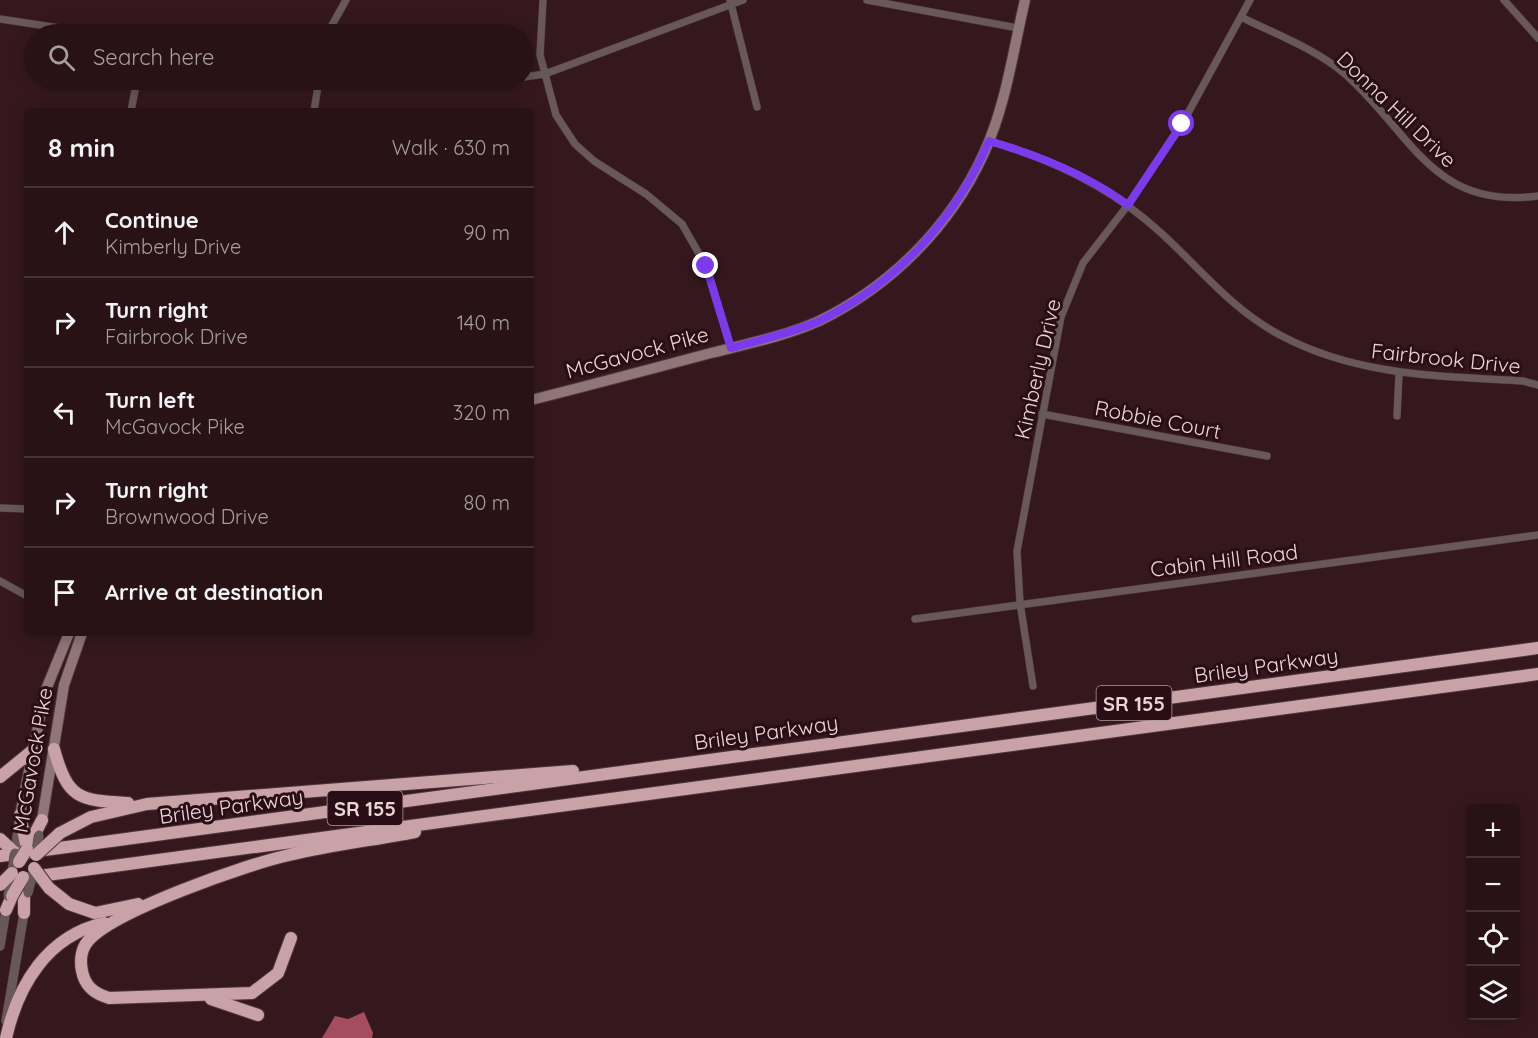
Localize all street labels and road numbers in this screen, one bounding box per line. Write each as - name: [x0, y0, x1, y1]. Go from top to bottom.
- street label: Donna Hill Drive: [1332, 45, 1462, 173]
- street label: Kimberly Drive: [1008, 296, 1066, 442]
- street label: McGavock Pike: [563, 320, 711, 384]
- street label: Fairbrook Drive: [1370, 337, 1522, 379]
- street label: Robbie Court: [1093, 394, 1223, 444]
- street label: Cabin Hill Road: [1149, 538, 1299, 582]
- street label: Briley Parkway: [1192, 642, 1340, 688]
- street label: McGavock Pike: [6, 685, 58, 835]
- road number: SR 155: [1096, 686, 1172, 720]
- street label: Briley Parkway: [692, 709, 840, 755]
- street label: Briley Parkway: [157, 783, 305, 829]
- road number: SR 155: [328, 791, 403, 825]

